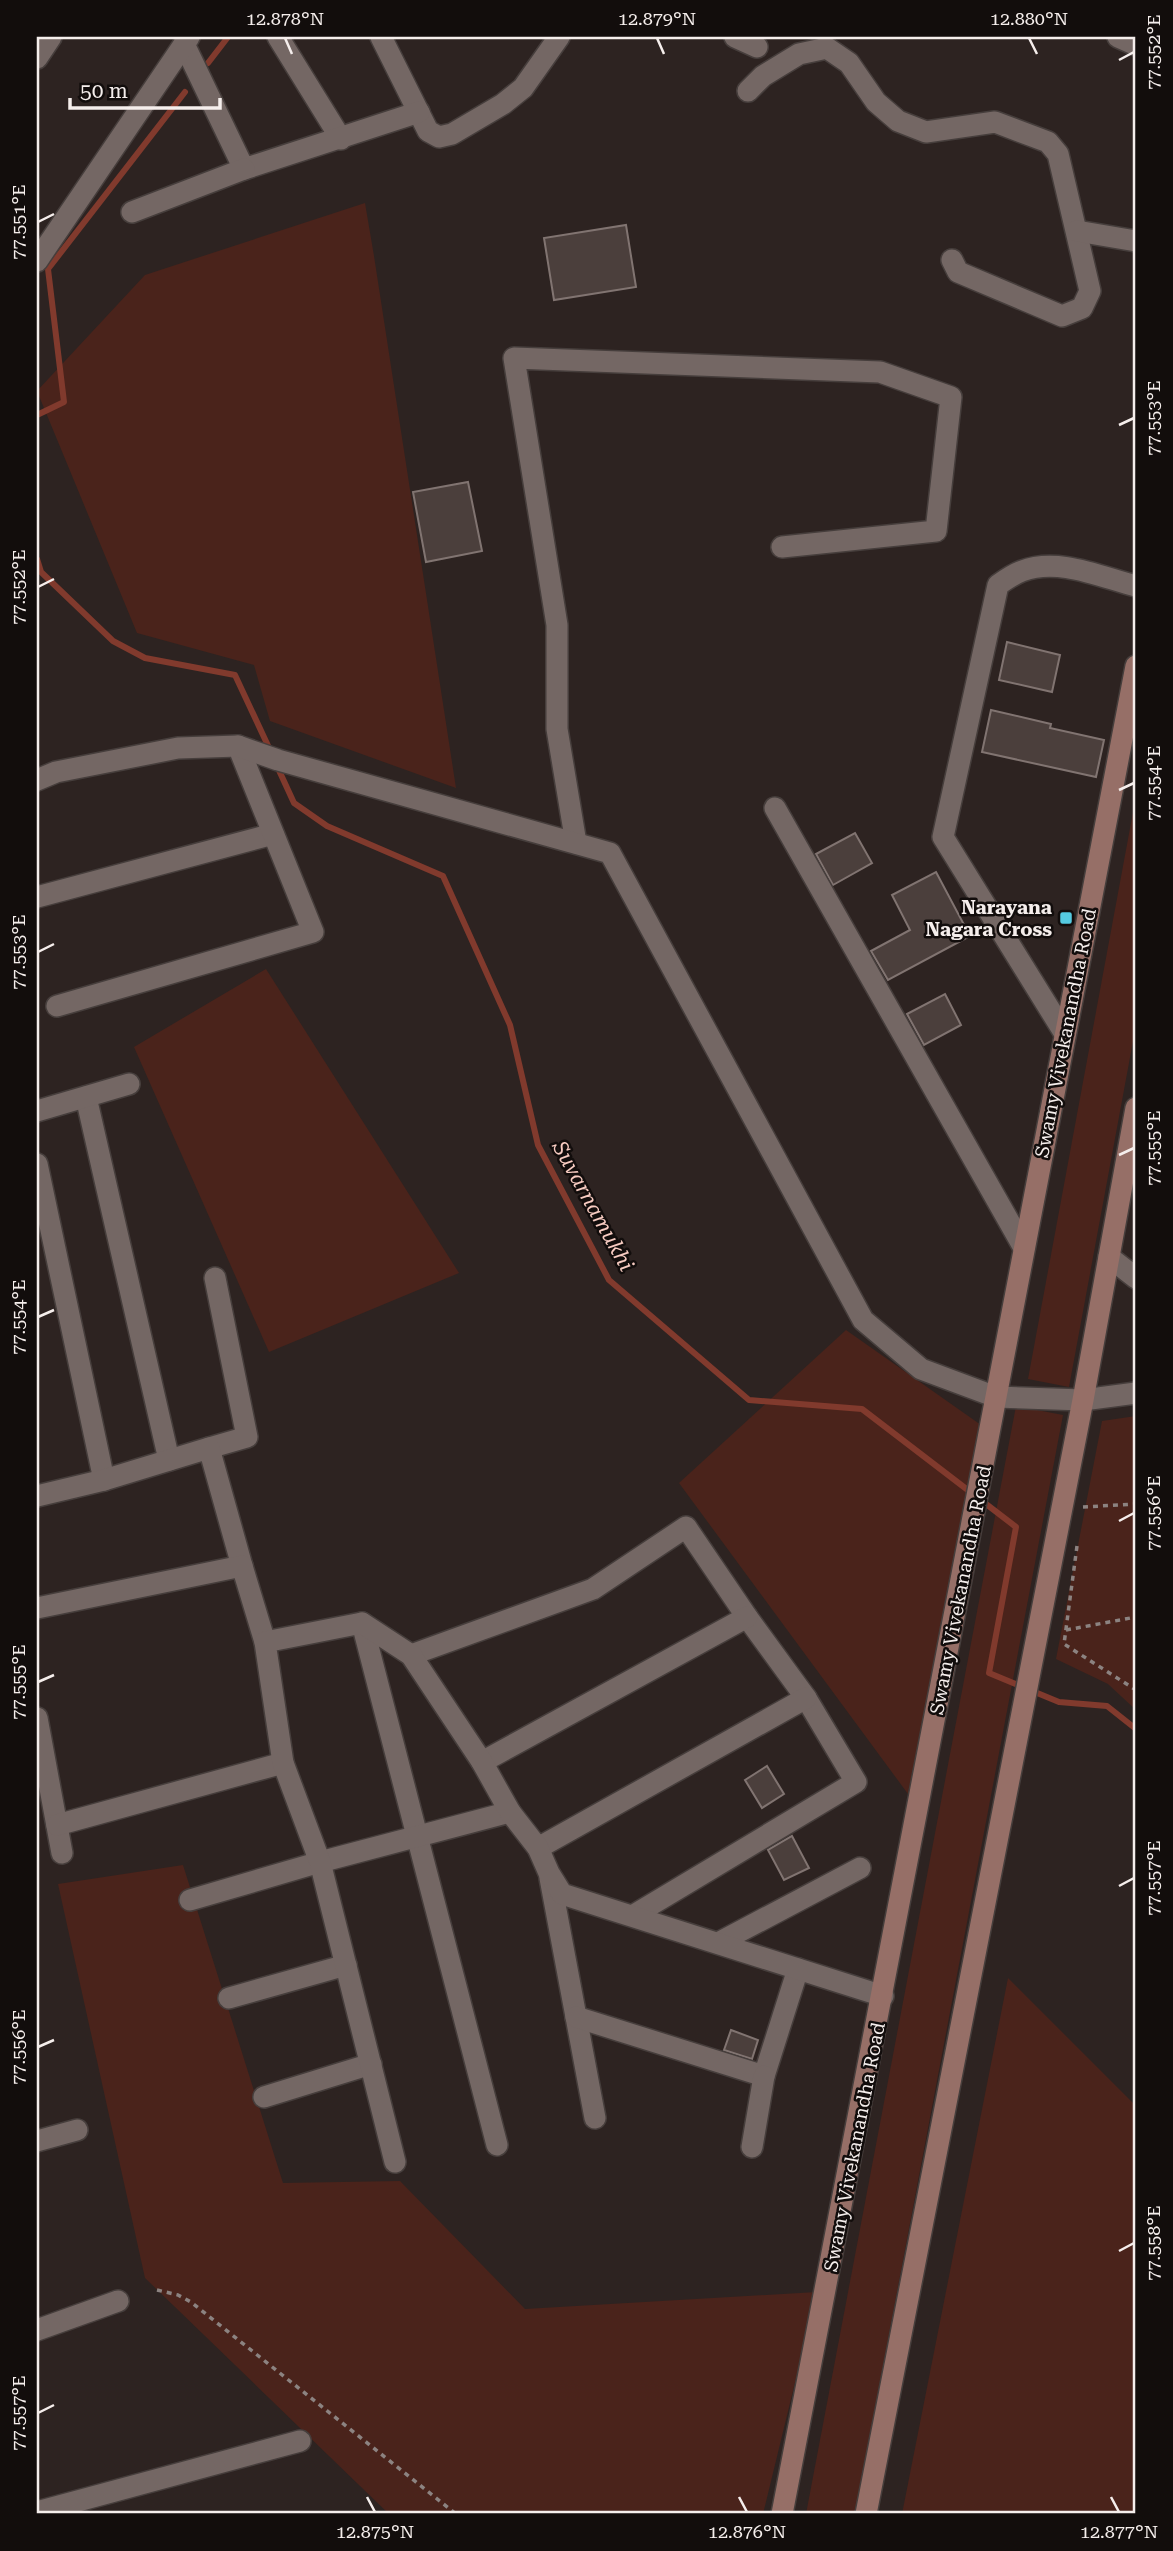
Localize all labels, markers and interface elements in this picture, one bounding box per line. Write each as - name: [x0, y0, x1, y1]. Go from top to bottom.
- text: 12.878°N: [246, 8, 324, 29]
- text: 12.879°N: [618, 8, 696, 29]
- text: 12.880°N: [990, 8, 1068, 29]
- text: 77.552°E: [1143, 14, 1164, 90]
- scale bar: [70, 66, 220, 110]
- text: 50 m: [80, 79, 128, 103]
- text: 77.551°E: [8, 184, 29, 260]
- text: 77.553°E: [1143, 380, 1164, 456]
- text: 77.552°E: [8, 549, 29, 625]
- text: 77.554°E: [1143, 745, 1164, 821]
- place label: Narayana Nagara Cross: [926, 896, 1052, 941]
- street label: Swamy Vivekanandha Road: [1030, 906, 1101, 1160]
- marker: Narayana Nagara Cross: [1058, 910, 1074, 926]
- text: 77.553°E: [8, 914, 29, 990]
- text: 77.555°E: [1143, 1110, 1164, 1186]
- water label: Suvarnamukhi: [547, 1136, 639, 1275]
- text: 77.554°E: [8, 1279, 29, 1355]
- street label: Swamy Vivekanandha Road: [925, 1463, 996, 1717]
- text: 77.556°E: [1143, 1475, 1164, 1551]
- text: 77.555°E: [8, 1644, 29, 1720]
- text: 77.557°E: [1143, 1840, 1164, 1916]
- text: 77.556°E: [8, 2009, 29, 2085]
- street label: Swamy Vivekanandha Road: [819, 2020, 890, 2274]
- text: 77.558°E: [1143, 2205, 1164, 2281]
- text: 77.557°E: [8, 2375, 29, 2451]
- text: 12.875°N: [336, 2521, 414, 2542]
- text: 12.876°N: [708, 2521, 786, 2542]
- text: 12.877°N: [1080, 2521, 1158, 2542]

